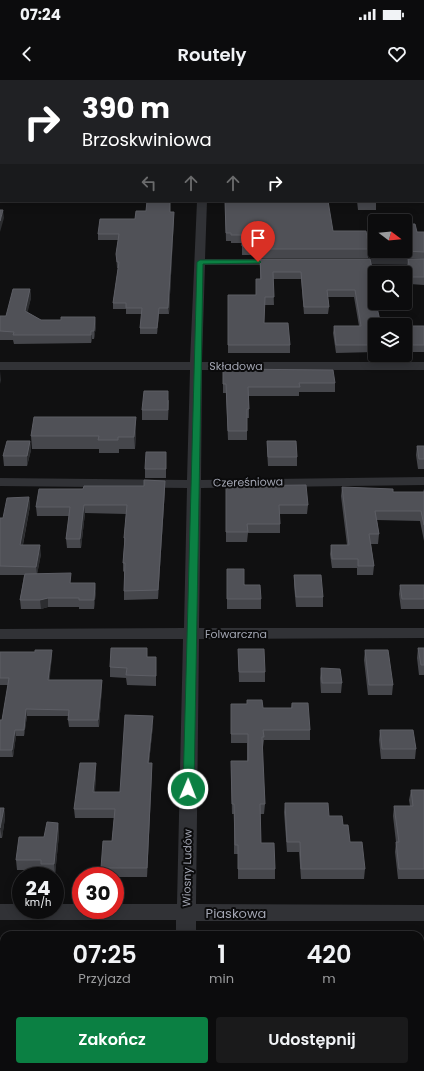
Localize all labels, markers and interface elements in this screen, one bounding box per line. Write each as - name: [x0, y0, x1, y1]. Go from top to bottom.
- text: 07:24: [20, 4, 61, 25]
- text: Routely: [178, 42, 246, 67]
- icon: back: [16, 43, 38, 65]
- icon: heart: [386, 43, 408, 65]
- text: 390 m: [82, 89, 170, 128]
- icon: right: [16, 96, 68, 148]
- text: Brzoskwiniowa: [82, 127, 212, 152]
- icon: left: [138, 172, 160, 194]
- icon: ahead: [180, 172, 202, 194]
- icon: ahead: [222, 172, 244, 194]
- icon: right: [264, 172, 286, 194]
- north arrow: [368, 214, 412, 258]
- map controls: [368, 214, 412, 362]
- pin: [241, 221, 275, 262]
- icon: arrive: [247, 227, 269, 249]
- button: search: [368, 266, 412, 310]
- button: layers: [368, 318, 412, 362]
- street label: Składowa: [209, 358, 263, 374]
- street label: Czereśniowa: [213, 473, 283, 491]
- street label: Folwarczna: [205, 626, 267, 642]
- position arrow: [167, 768, 209, 810]
- street label: Wiosny Ludów: [178, 829, 196, 907]
- speed limit sign: 30: [72, 867, 124, 919]
- text: 24: [26, 874, 50, 902]
- text: km/h: [25, 895, 51, 910]
- street label: Piaskowa: [206, 904, 266, 923]
- text: 07:25: [72, 938, 137, 971]
- text: 1: [217, 938, 226, 971]
- text: 420: [306, 938, 352, 971]
- text: Przyjazd: [78, 969, 131, 988]
- text: min: [209, 969, 234, 988]
- text: m: [322, 969, 336, 988]
- button: Zakończ: [16, 1017, 208, 1063]
- button: Udostępnij: [216, 1017, 408, 1063]

